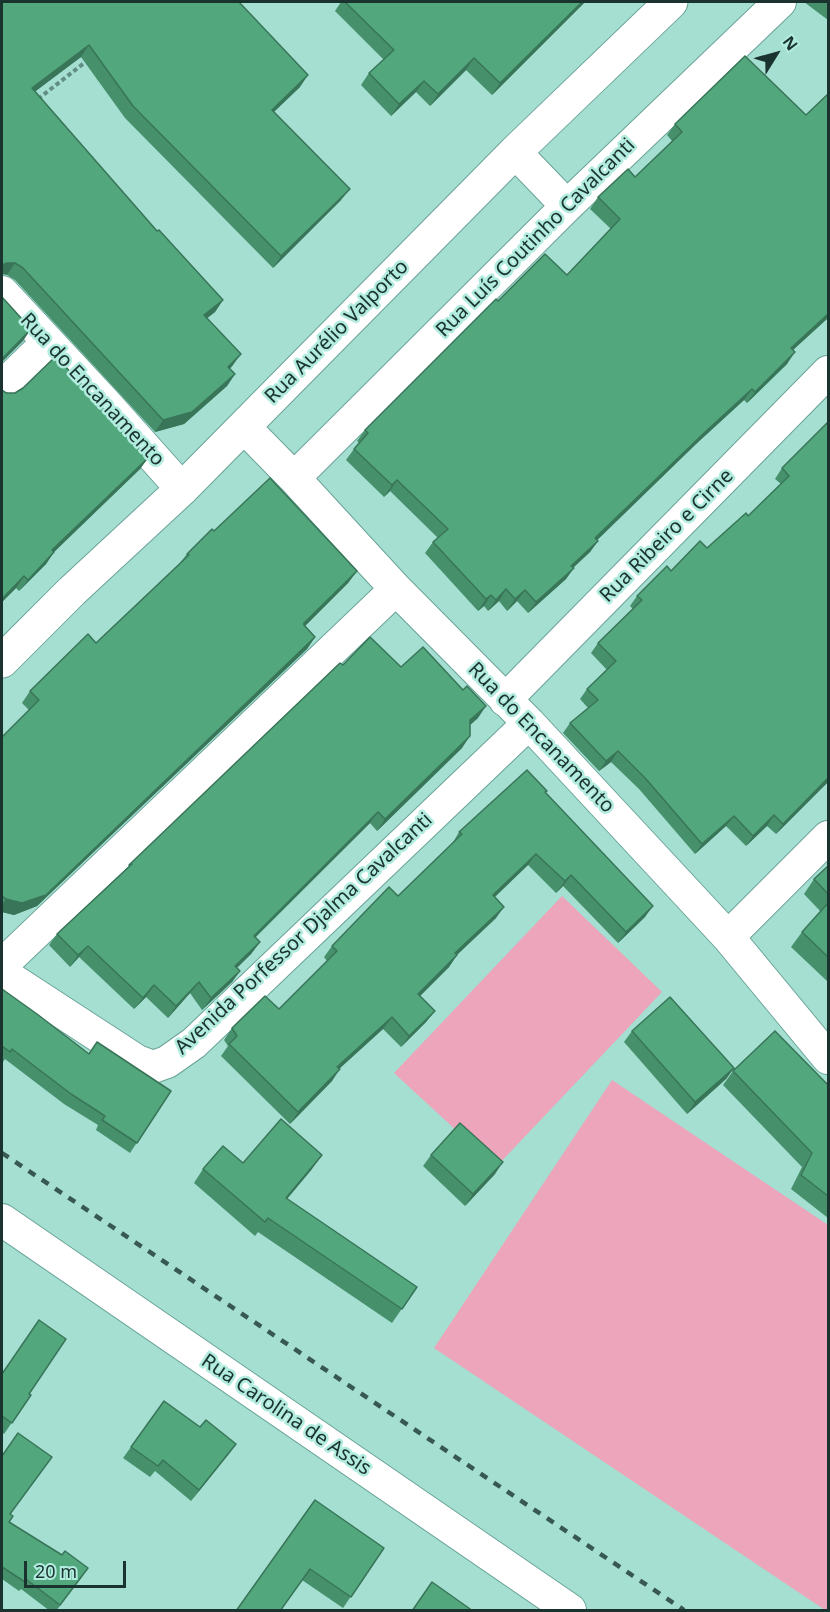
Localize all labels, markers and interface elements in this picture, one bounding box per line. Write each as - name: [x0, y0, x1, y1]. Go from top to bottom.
- north arrow: [746, 24, 806, 84]
- text: N: [778, 31, 803, 55]
- street label: Rua Luís Coutinho Cavalcanti: [432, 134, 640, 342]
- street label: Rua Aurélio Valporto: [260, 255, 414, 409]
- street label: Rua do Encanamento: [15, 309, 169, 471]
- street label: Rua Ribeiro e Cirne: [595, 464, 739, 608]
- street label: Rua do Encanamento: [463, 658, 619, 818]
- street label: Avenida Porfessor Djalma Cavalcanti: [170, 808, 438, 1060]
- street label: Rua Carolina de Assis: [197, 1349, 375, 1481]
- scale bar: [27, 1549, 129, 1587]
- text: 20 m: [35, 1559, 77, 1583]

